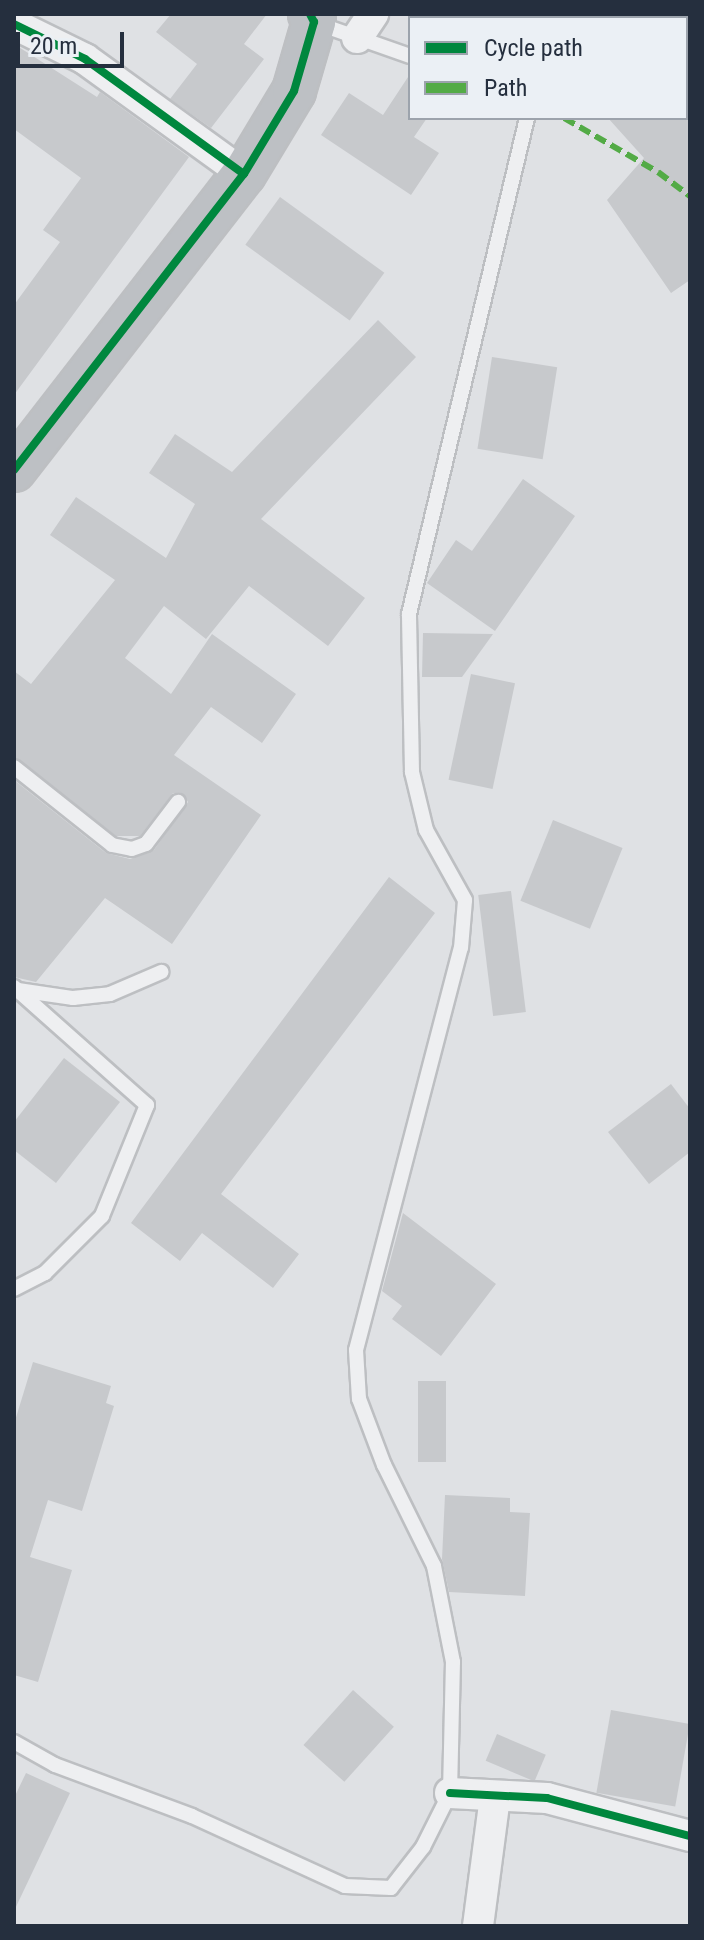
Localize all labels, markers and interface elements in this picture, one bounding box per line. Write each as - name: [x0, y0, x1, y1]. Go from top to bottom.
- scale bar: [20, 16, 128, 66]
- legend: [408, 16, 688, 120]
- text: 20 m: [30, 32, 77, 60]
- text: Cycle path: [484, 34, 583, 62]
- text: Path: [484, 74, 527, 102]

